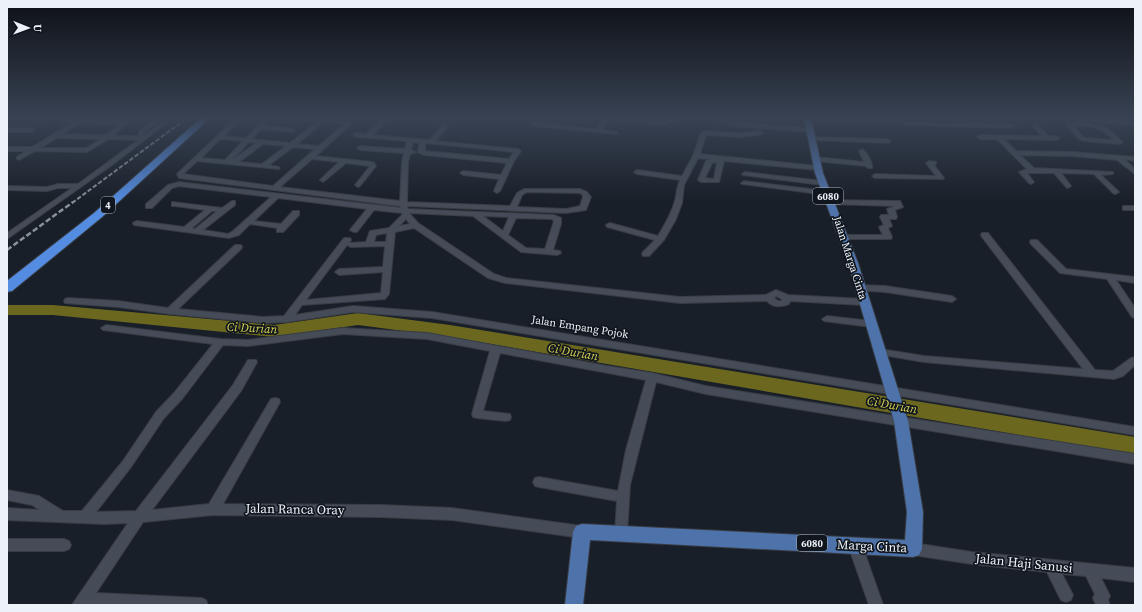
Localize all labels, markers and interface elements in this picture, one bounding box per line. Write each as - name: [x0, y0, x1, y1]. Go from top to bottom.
- north arrow: [8, 8, 48, 48]
- text: U: [30, 24, 45, 32]
- road number: 6080: [813, 188, 843, 204]
- road number: 4: [101, 197, 115, 213]
- street label: Jalan Marga Cinta: [829, 213, 871, 302]
- street label: Jalan Empang Pojok: [529, 312, 631, 342]
- water label: Ci Durian: [226, 319, 278, 337]
- water label: Ci Durian: [547, 340, 599, 364]
- water label: Ci Durian: [866, 393, 918, 417]
- street label: Jalan Ranca Oray: [244, 500, 345, 518]
- road number: 6080: [797, 535, 827, 551]
- street label: Marga Cinta: [836, 536, 908, 556]
- street label: Jalan Haji Sanusi: [974, 549, 1074, 577]

